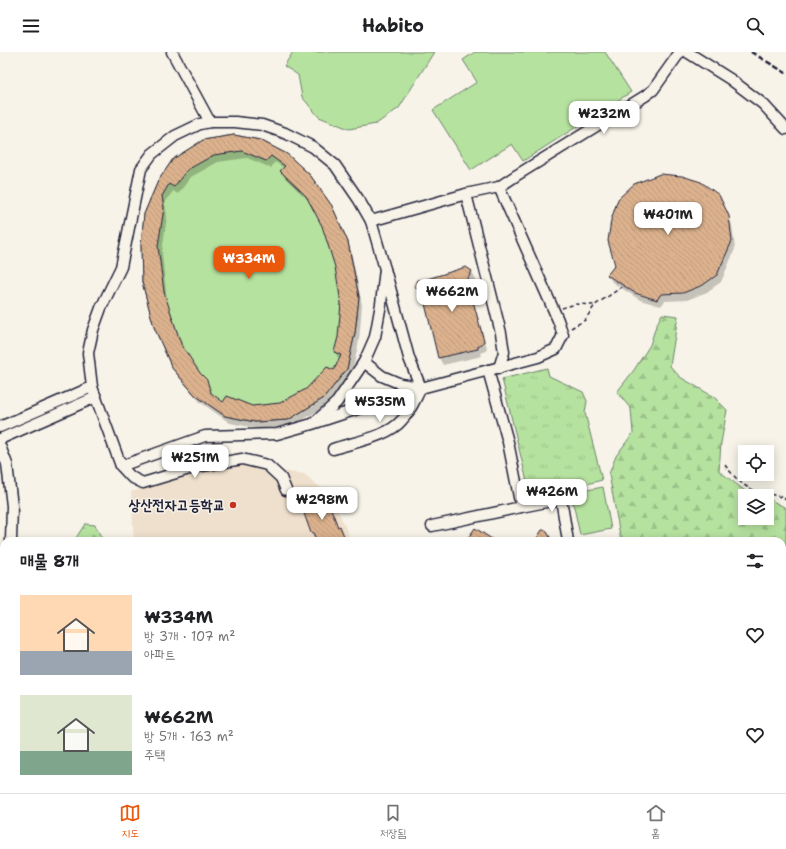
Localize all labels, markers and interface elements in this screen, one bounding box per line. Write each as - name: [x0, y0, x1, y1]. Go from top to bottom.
- text: Habito: [362, 14, 424, 38]
- icon: menu: [20, 15, 42, 37]
- icon: search: [744, 15, 766, 37]
- pin: ₩232M: [576, 101, 632, 135]
- text: ₩232M: [578, 105, 630, 122]
- pin: ₩401M: [640, 202, 696, 236]
- text: ₩401M: [643, 206, 693, 223]
- pin: ₩334M: [221, 246, 277, 280]
- text: ₩334M: [223, 250, 275, 267]
- pin: ₩662M: [424, 279, 480, 313]
- text: ₩662M: [425, 283, 479, 300]
- pin: ₩535M: [352, 389, 408, 423]
- text: ₩535M: [354, 393, 406, 410]
- pin: ₩251M: [167, 445, 223, 479]
- map controls: [738, 445, 774, 525]
- button: locate: [738, 445, 774, 481]
- text: ₩251M: [171, 449, 219, 466]
- pin: ₩426M: [524, 479, 580, 513]
- text: ₩426M: [526, 483, 578, 500]
- pin: ₩298M: [294, 487, 350, 521]
- button: layers: [738, 489, 774, 525]
- text: ₩298M: [296, 491, 348, 508]
- place label: 상산전자고등학교: [128, 495, 225, 515]
- marker: 상산전자고등학교: [228, 500, 238, 510]
- text: 매물 8개: [20, 550, 79, 572]
- icon: filters: [744, 550, 766, 572]
- text: ₩334M: [144, 606, 213, 628]
- icon: home: [52, 611, 100, 659]
- icon: heart: [744, 624, 766, 646]
- text: 방 3개 · 107 m²: [144, 628, 235, 645]
- text: 아파트: [144, 646, 175, 663]
- text: ₩662M: [144, 706, 213, 728]
- icon: home: [52, 711, 100, 759]
- icon: heart: [744, 724, 766, 746]
- text: 방 5개 · 163 m²: [144, 728, 234, 745]
- text: 주택: [144, 746, 165, 763]
- tab: 지도: [119, 802, 141, 841]
- tab: 저장됨: [380, 802, 406, 841]
- tab: 홈: [645, 802, 667, 841]

